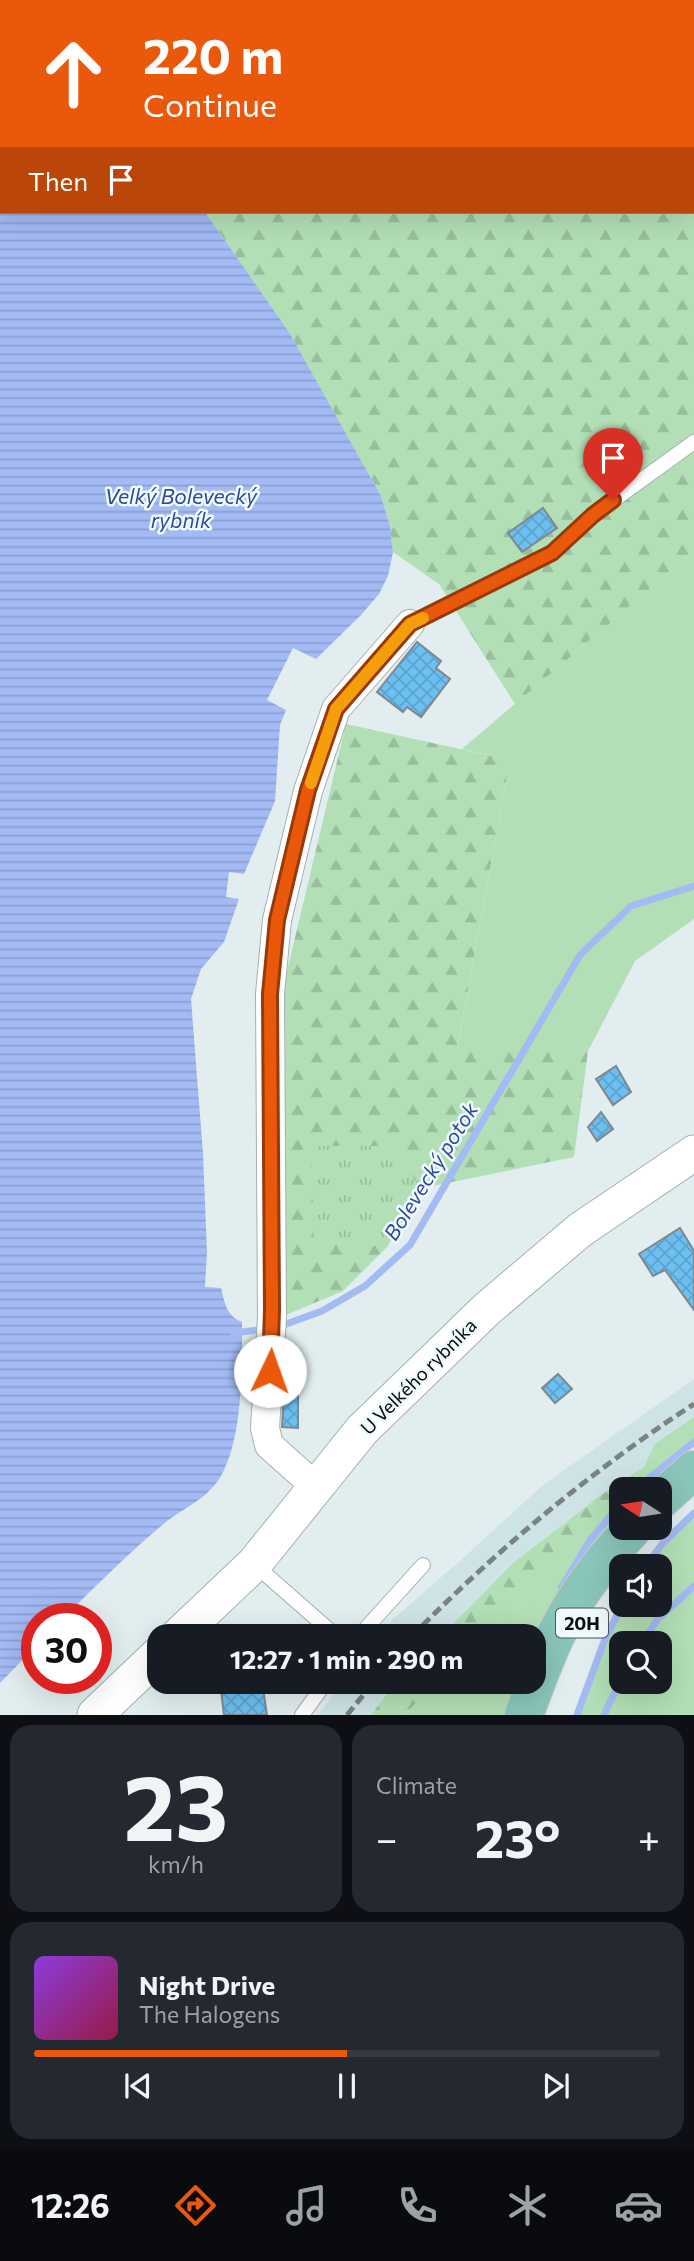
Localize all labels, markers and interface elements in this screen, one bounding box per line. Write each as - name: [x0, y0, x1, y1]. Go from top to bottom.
- text: 220 m: [143, 24, 283, 84]
- icon: ahead: [28, 28, 119, 119]
- text: Continue: [143, 84, 277, 124]
- icon: arrive: [102, 161, 140, 199]
- text: Then: [28, 165, 88, 196]
- pin: [583, 428, 643, 500]
- icon: arrive: [594, 439, 632, 477]
- water label: Velký Bolevecký rybník: [105, 483, 258, 532]
- water label: Bolevecký potok: [378, 1097, 483, 1244]
- street label: U Velkého rybníka: [355, 1313, 481, 1439]
- position arrow: [233, 1334, 307, 1408]
- north arrow: [609, 1477, 672, 1540]
- map controls: [609, 1477, 672, 1694]
- button: sound: [609, 1554, 672, 1617]
- speed limit sign: 30: [21, 1603, 112, 1694]
- road number: 20H: [556, 1608, 608, 1638]
- button: search: [609, 1631, 672, 1694]
- text: 12:27 · 1 min · 290 m: [230, 1643, 463, 1674]
- text: 23: [124, 1748, 228, 1860]
- text: Climate: [376, 1771, 457, 1799]
- text: 23°: [475, 1805, 561, 1869]
- text: −: [376, 1814, 398, 1861]
- text: +: [638, 1814, 660, 1861]
- text: km/h: [148, 1850, 204, 1878]
- text: Night Drive: [139, 1969, 275, 2000]
- text: The Halogens: [139, 2000, 280, 2028]
- icon: previous: [119, 2067, 157, 2105]
- icon: pause: [328, 2067, 366, 2105]
- icon: next: [537, 2067, 575, 2105]
- icon: directions: [171, 2181, 220, 2230]
- icon: music: [282, 2181, 331, 2230]
- icon: phone: [393, 2181, 442, 2230]
- icon: climate: [503, 2181, 552, 2230]
- icon: car: [614, 2181, 663, 2230]
- text: 12:26: [31, 2185, 110, 2225]

